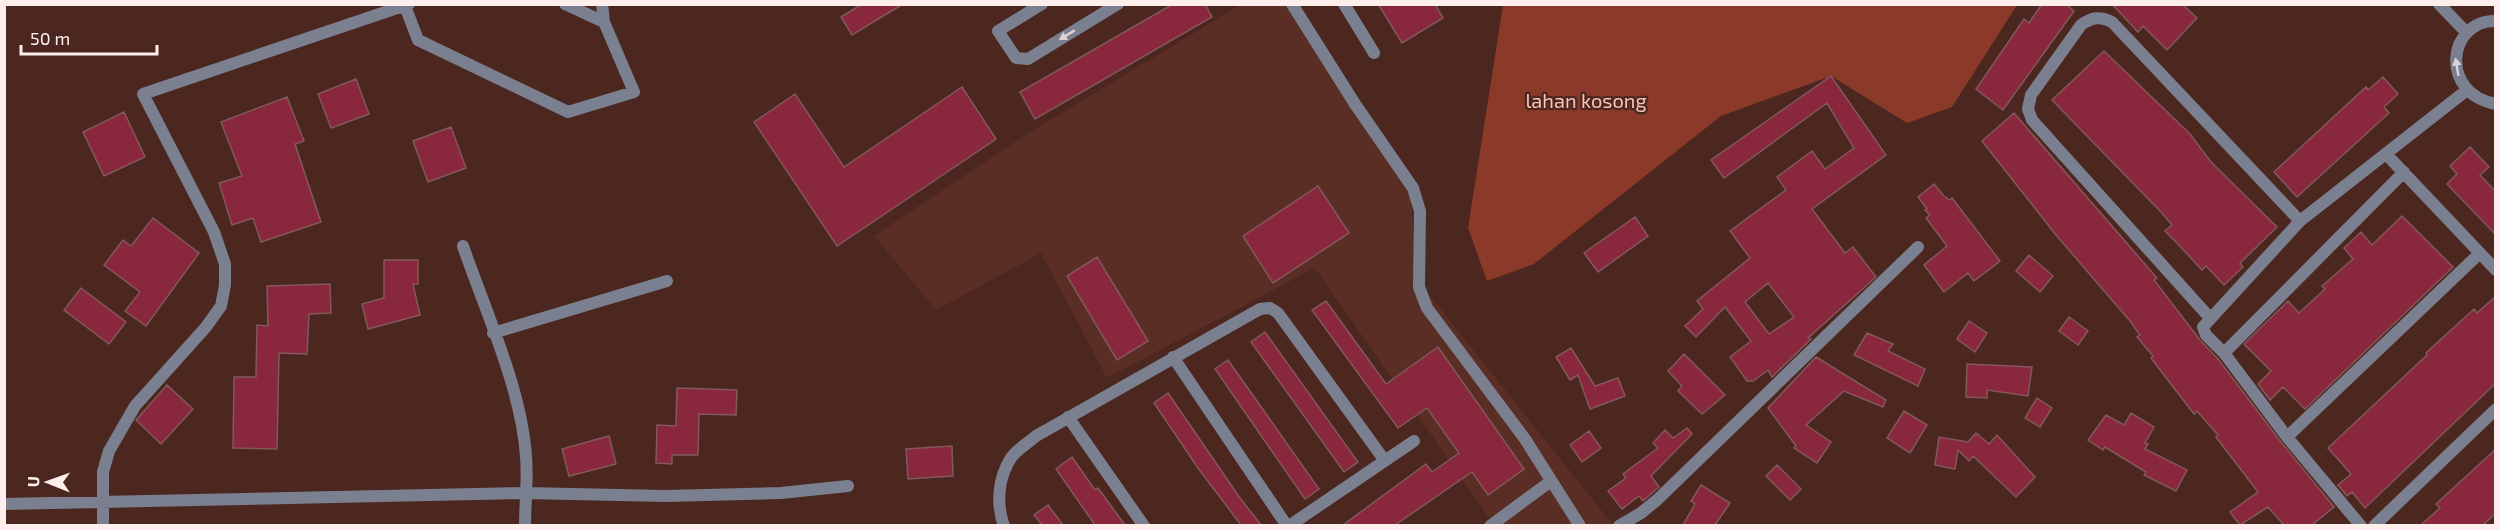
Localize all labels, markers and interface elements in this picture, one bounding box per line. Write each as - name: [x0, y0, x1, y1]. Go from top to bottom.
- scale bar: [21, 18, 158, 56]
- text: 50 m: [30, 27, 70, 49]
- one-way arrow: [1059, 29, 1075, 40]
- one-way arrow: [2453, 58, 2462, 77]
- park label: lahan kosong: [1525, 88, 1647, 112]
- north arrow: [18, 452, 78, 512]
- text: U: [23, 476, 42, 487]

